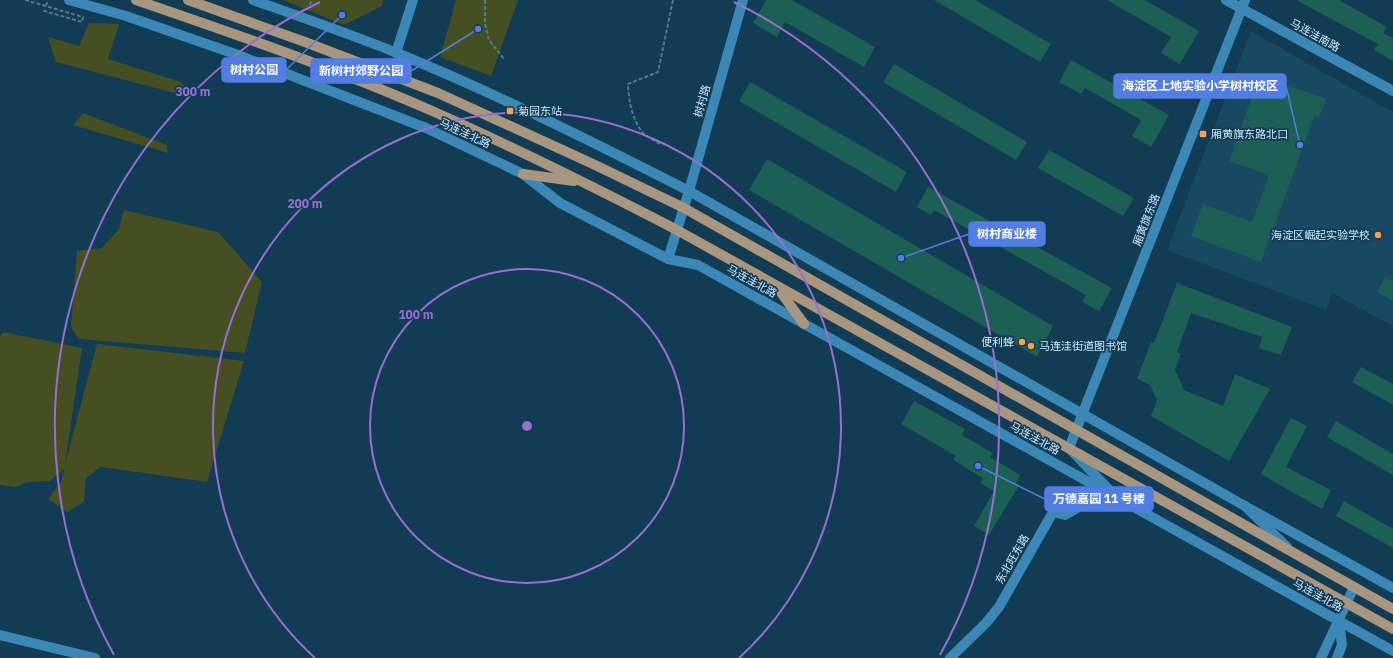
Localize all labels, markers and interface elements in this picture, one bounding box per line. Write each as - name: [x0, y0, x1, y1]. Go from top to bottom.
- street label: 马连洼南路: [1288, 16, 1342, 54]
- callout: 树村公园: [222, 58, 286, 82]
- callout: 新树村郊野公园: [311, 59, 411, 83]
- text: 树村公园: [230, 62, 278, 77]
- text: 新树村郊野公园: [319, 63, 403, 78]
- callout: 海淀区上地实验小学树村校区: [1114, 74, 1286, 98]
- text: 海淀区上地实验小学树村校区: [1122, 78, 1278, 93]
- street label: 树村路: [691, 83, 713, 119]
- text: 300 m: [175, 84, 211, 99]
- place label: 菊园东站: [518, 104, 562, 118]
- marker: 菊园东站: [505, 106, 515, 116]
- street label: 马连洼北路: [437, 115, 493, 151]
- place label: 厢黄旗东路北口: [1211, 127, 1288, 141]
- marker: 厢黄旗东路北口: [1198, 129, 1208, 139]
- street label: 厢黄旗东路: [1130, 192, 1162, 248]
- text: 200 m: [287, 196, 323, 211]
- callout: 树村商业楼: [969, 222, 1045, 246]
- text: 树村商业楼: [977, 226, 1037, 241]
- place label: 海淀区崛起实验学校: [1271, 228, 1370, 242]
- marker: 海淀区崛起实验学校: [1373, 230, 1383, 240]
- street label: 马连洼北路: [725, 262, 779, 300]
- text: 100 m: [398, 307, 434, 322]
- place label: 便利蜂: [981, 335, 1014, 349]
- marker: 便利蜂: [1017, 337, 1027, 347]
- place label: 马连洼街道图书馆: [1039, 339, 1127, 353]
- marker: 马连洼街道图书馆: [1026, 341, 1036, 351]
- centre of rings: [520, 419, 534, 433]
- street label: 马连洼北路: [1008, 419, 1062, 457]
- callout: 万德嘉园 11 号楼: [1045, 487, 1153, 511]
- text: 万德嘉园 11 号楼: [1053, 491, 1145, 506]
- street label: 东北旺东路: [992, 532, 1032, 586]
- street label: 马连洼北路: [1291, 576, 1345, 614]

